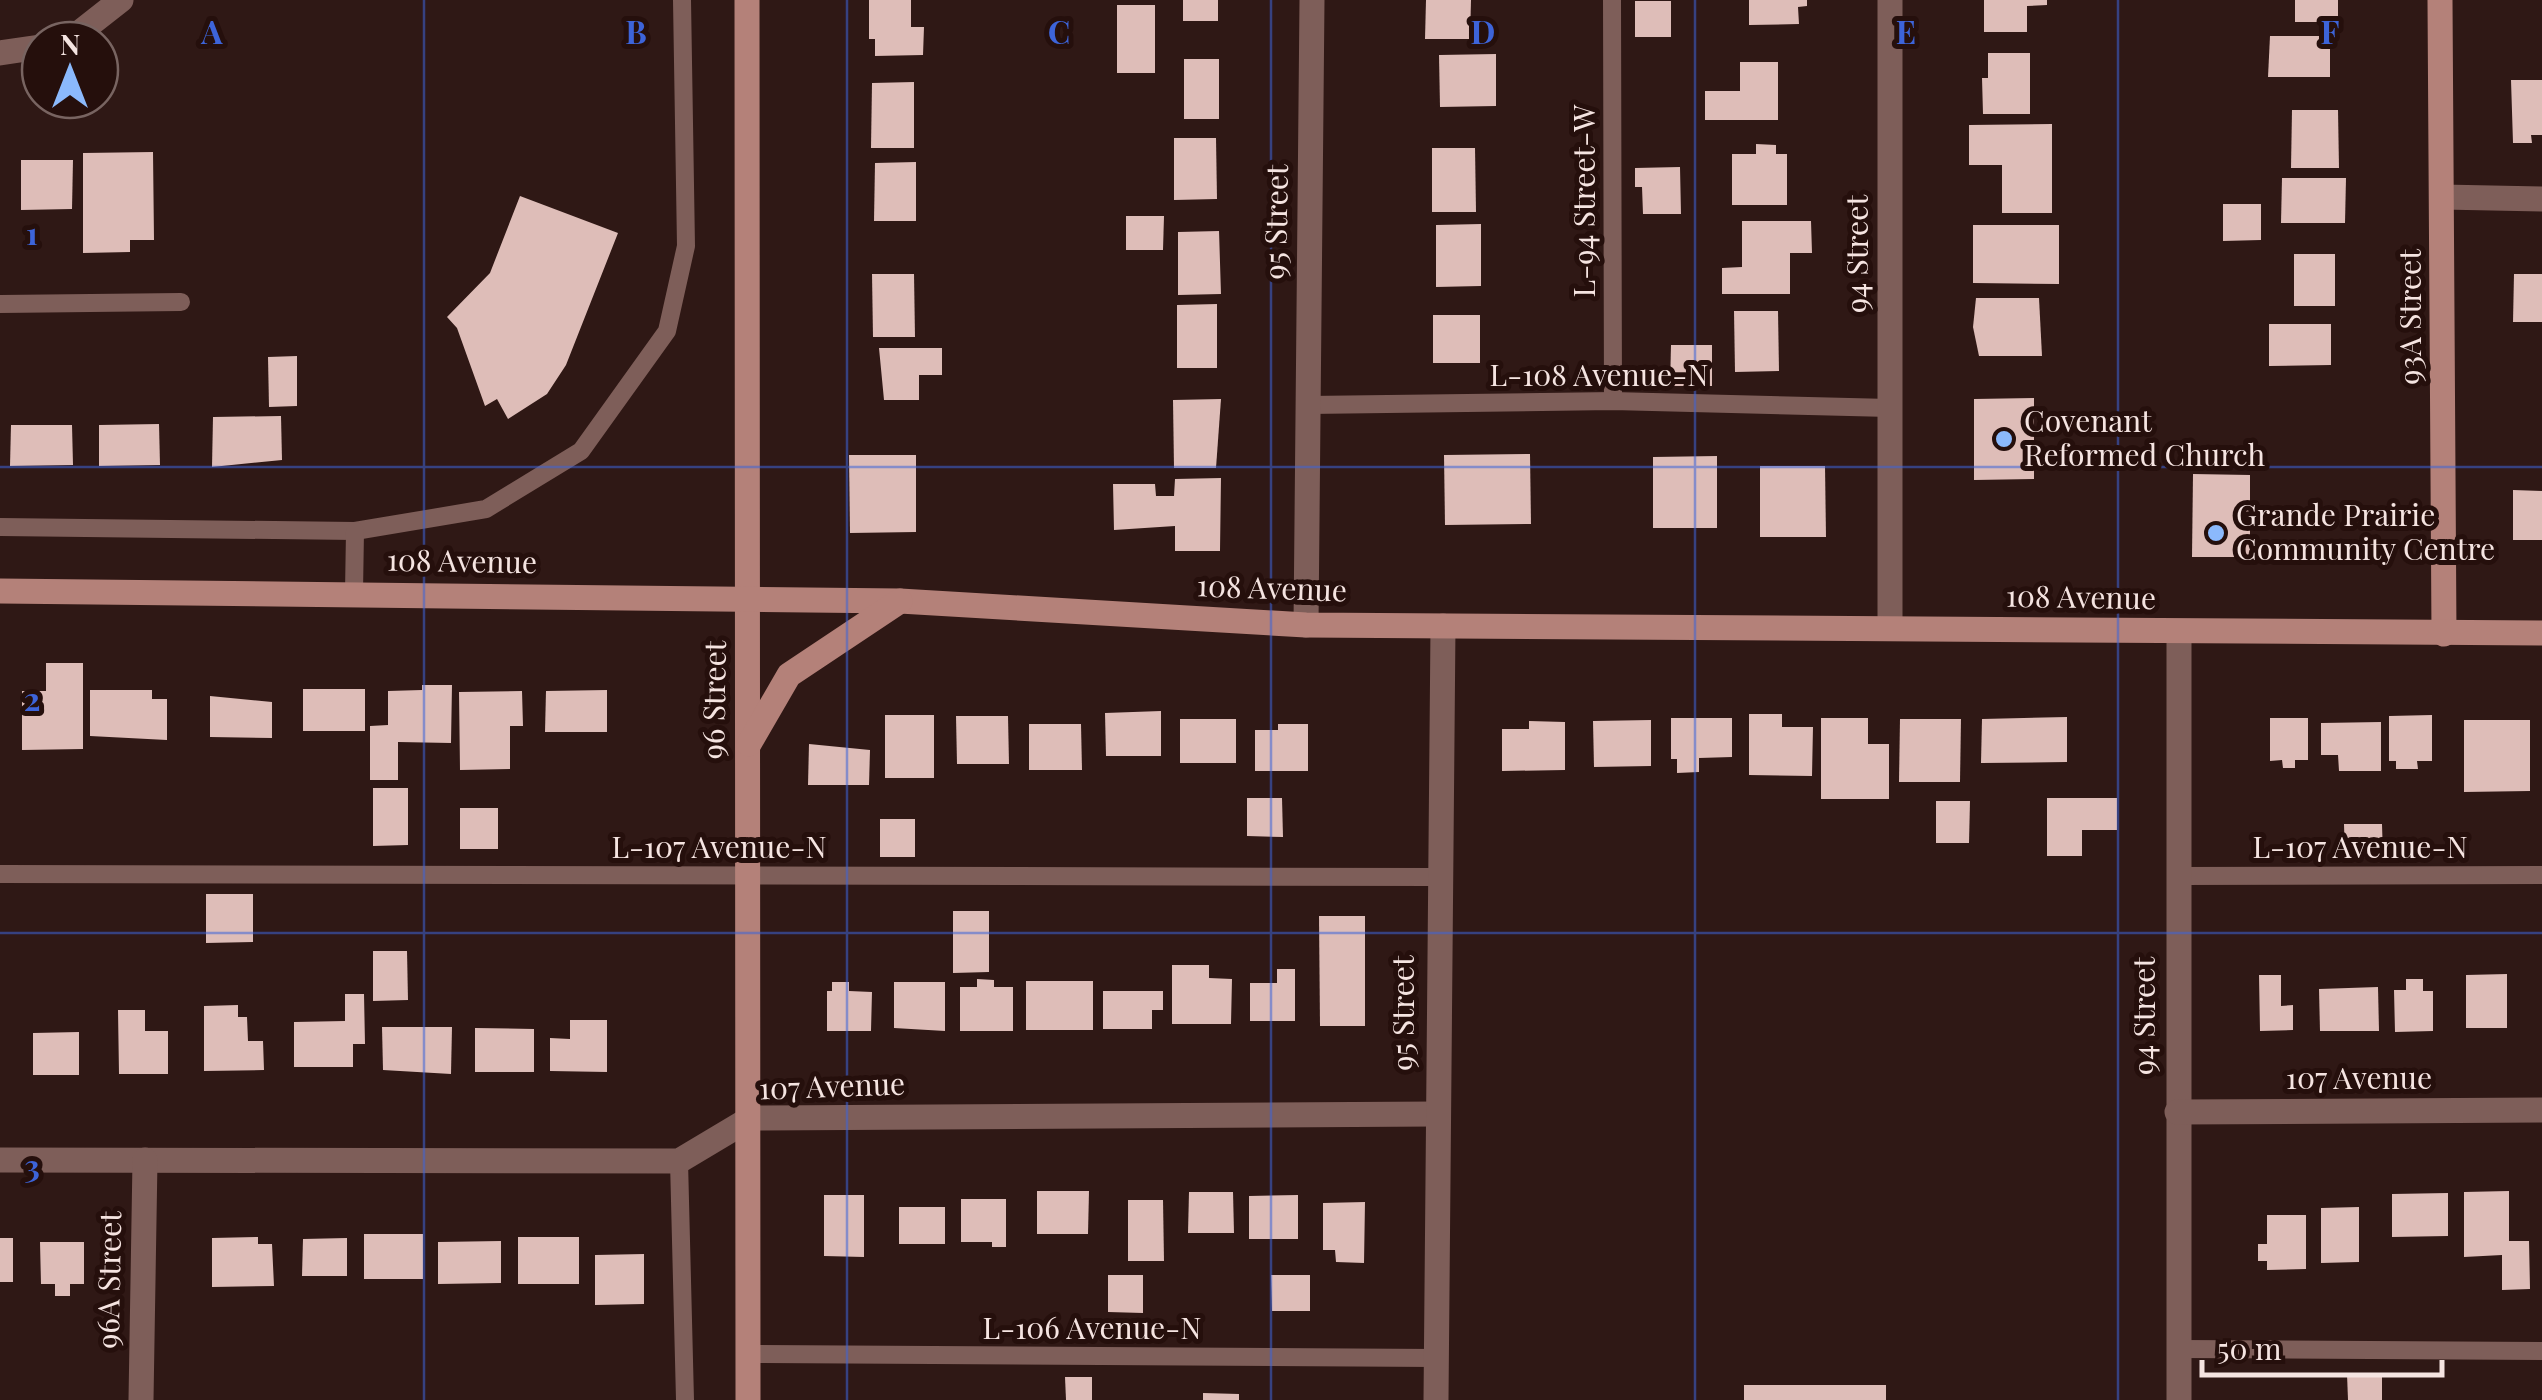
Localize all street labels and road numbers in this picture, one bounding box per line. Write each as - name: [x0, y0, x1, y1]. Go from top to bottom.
- street label: L-94 Street-W: [1563, 104, 1603, 297]
- street label: 95 Street: [1254, 164, 1296, 280]
- street label: 94 Street: [1836, 195, 1876, 313]
- street label: 93A Street: [2389, 249, 2429, 385]
- street label: L-108 Avenue-N: [1490, 354, 1708, 394]
- street label: 108 Avenue: [387, 539, 537, 581]
- street label: 108 Avenue: [1196, 564, 1348, 610]
- street label: 108 Avenue: [2006, 575, 2156, 617]
- street label: 96 Street: [692, 640, 734, 760]
- street label: L-107 Avenue-N: [611, 826, 827, 866]
- street label: L-107 Avenue-N: [2252, 826, 2468, 866]
- street label: 95 Street: [1382, 955, 1422, 1071]
- street label: 94 Street: [2123, 957, 2163, 1075]
- street label: 107 Avenue: [2286, 1057, 2432, 1097]
- street label: 107 Avenue: [758, 1062, 906, 1108]
- street label: 96A Street: [87, 1210, 129, 1349]
- street label: L-106 Avenue-N: [983, 1307, 1201, 1347]

